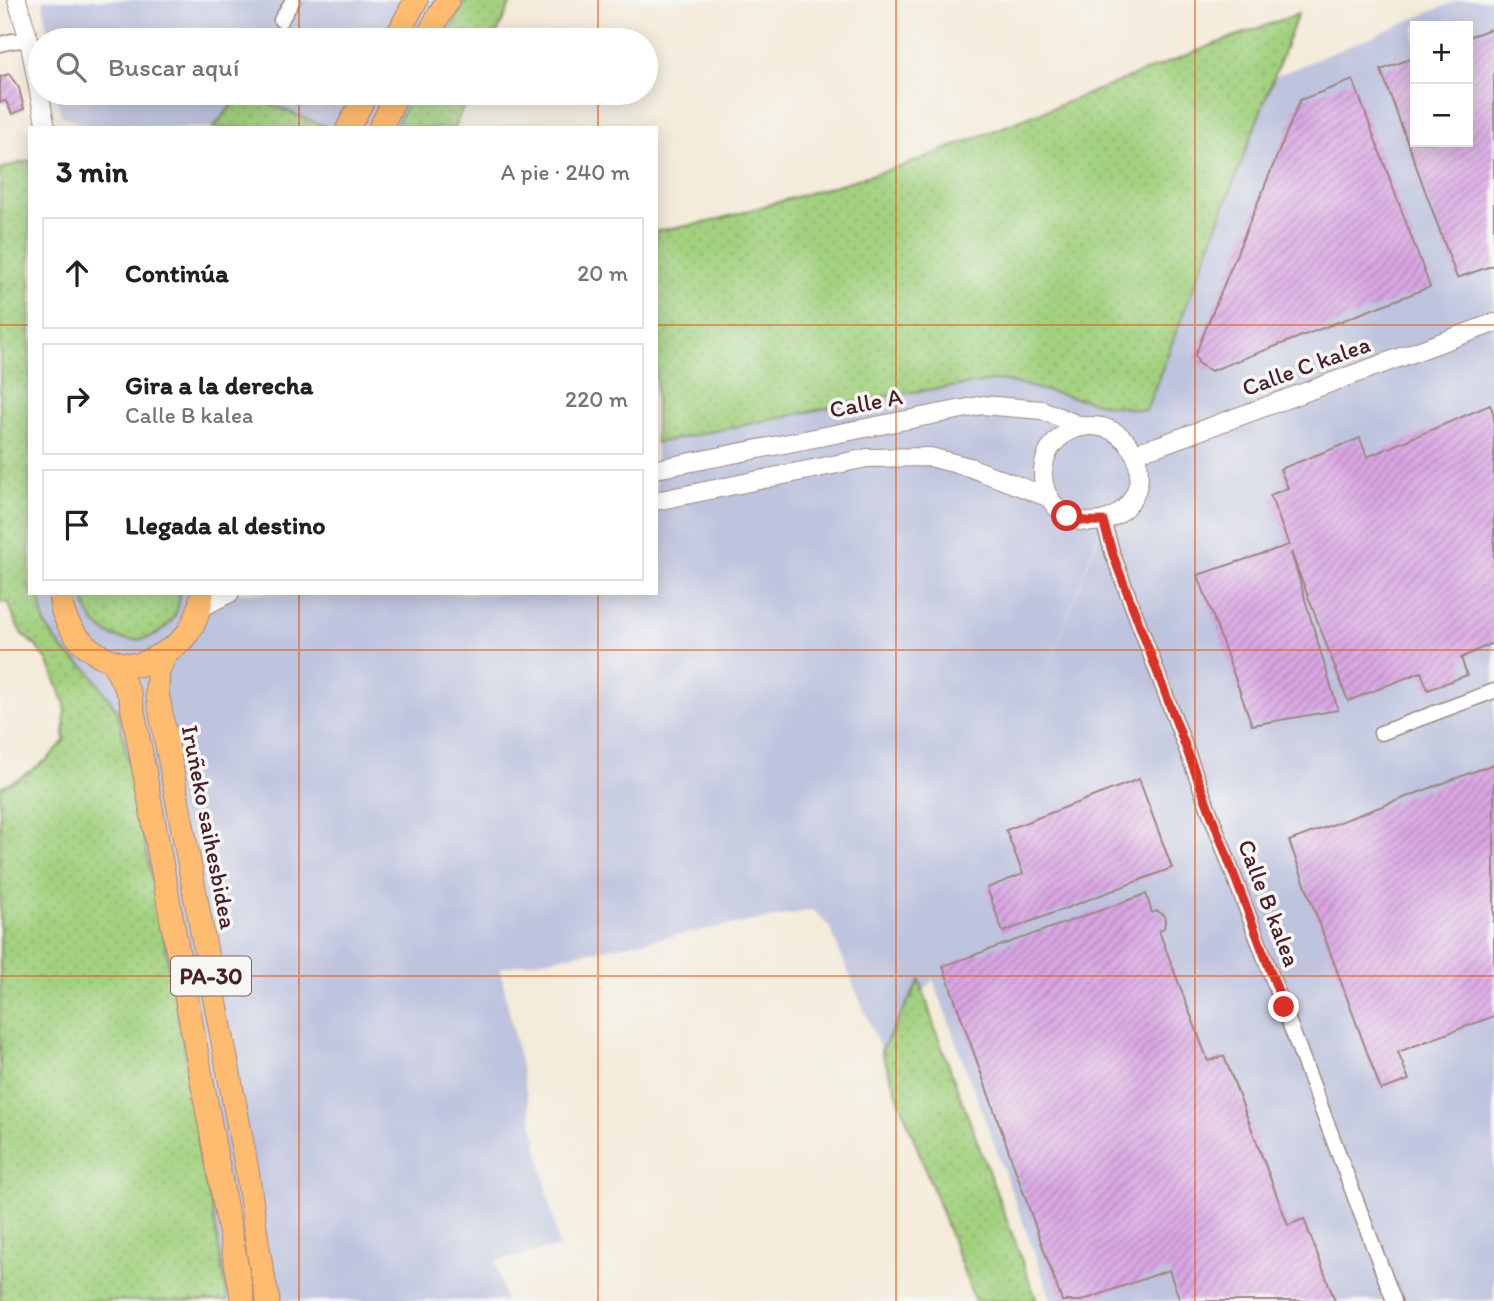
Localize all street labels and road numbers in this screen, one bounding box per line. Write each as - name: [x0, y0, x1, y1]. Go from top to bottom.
- street label: Calle C kalea: [1238, 329, 1374, 402]
- street label: Calle A: [827, 381, 905, 424]
- street label: Iruñeko saihesbidea: [176, 723, 244, 932]
- street label: Calle B kalea: [1232, 835, 1307, 971]
- road number: PA-30: [171, 956, 251, 995]

